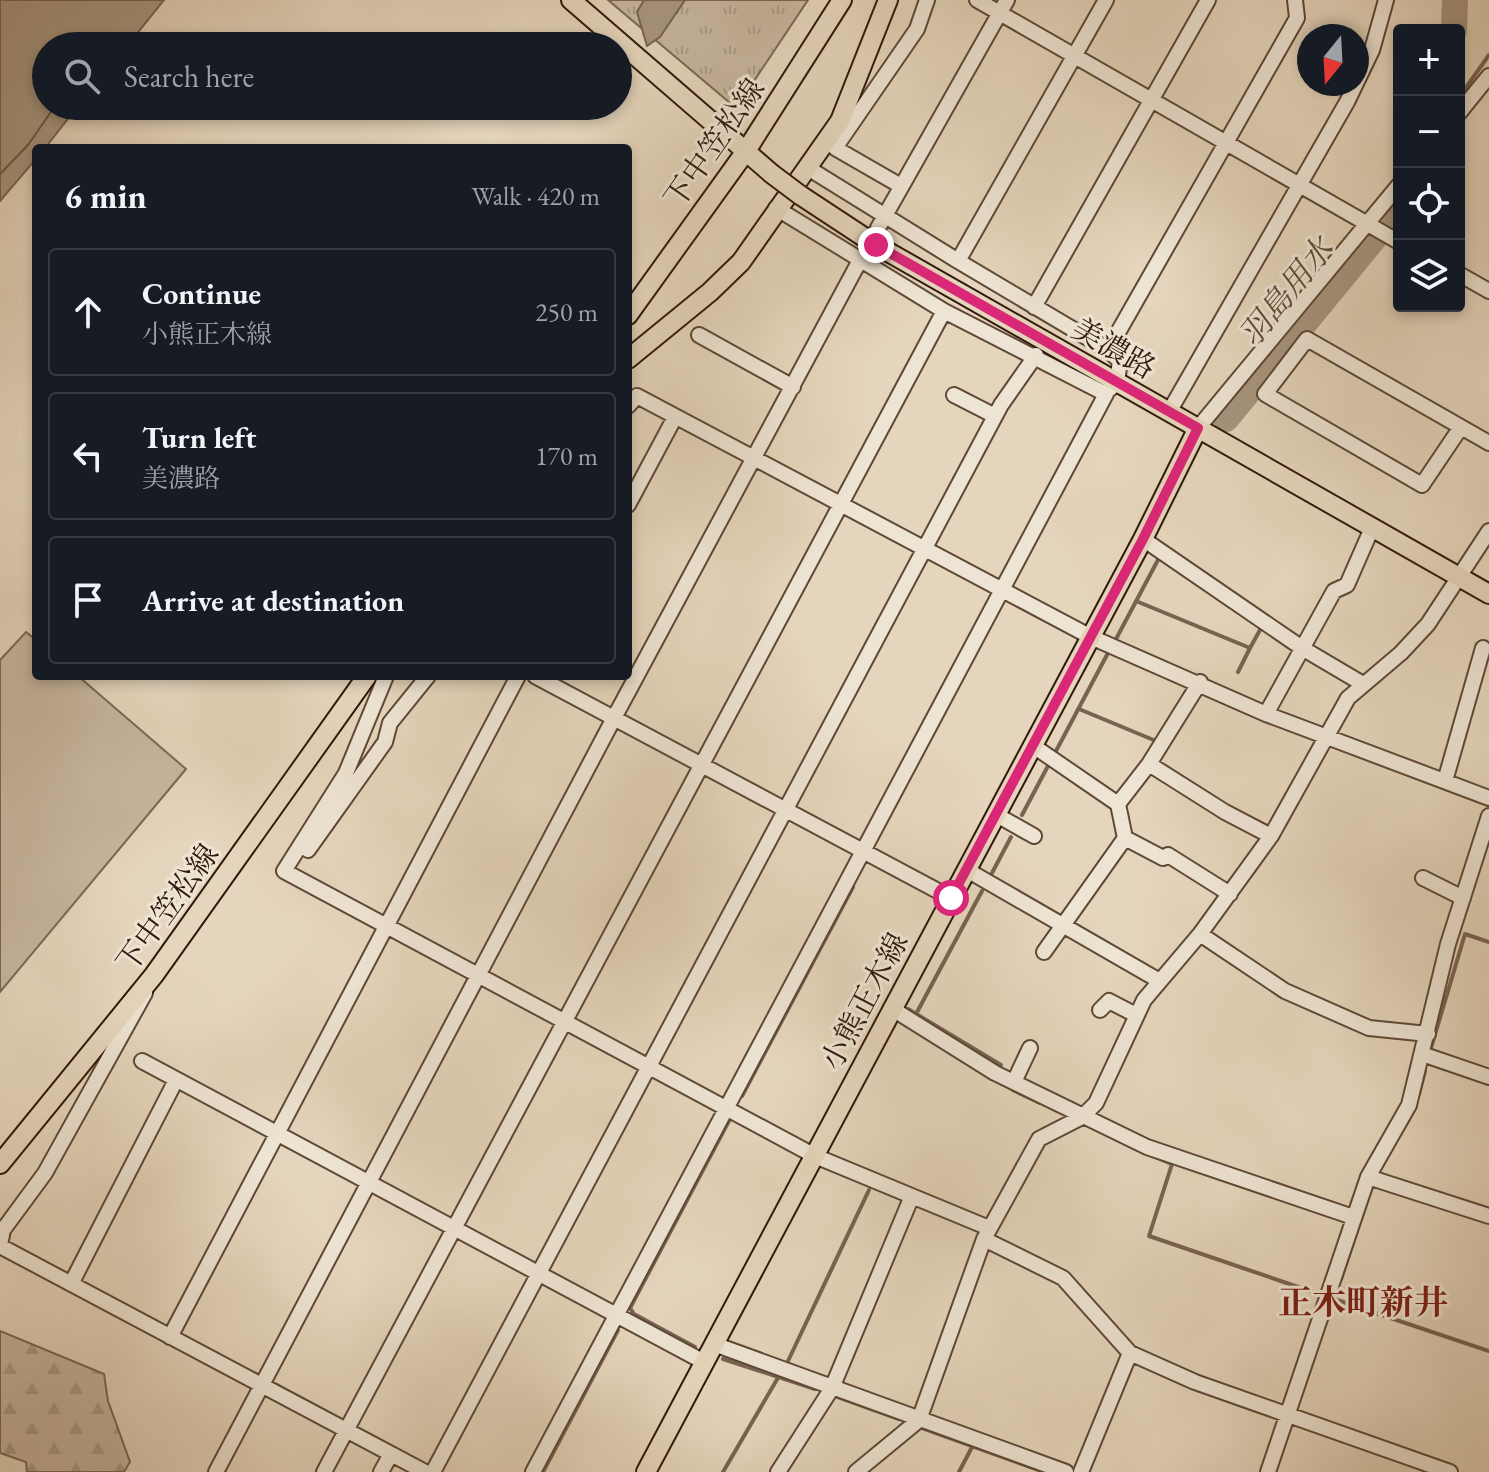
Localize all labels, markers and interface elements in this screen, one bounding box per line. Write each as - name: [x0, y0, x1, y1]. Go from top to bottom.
- north arrow: [1297, 24, 1369, 96]
- map controls: [1393, 24, 1465, 312]
- button: +: [1393, 24, 1465, 96]
- search box: [32, 32, 632, 120]
- icon: search: [60, 54, 104, 98]
- text: Search here: [124, 57, 254, 96]
- street label: 下中笠松線: [655, 70, 773, 216]
- button: −: [1393, 96, 1465, 168]
- button: locate: [1393, 168, 1465, 240]
- text: 6 min: [64, 174, 147, 218]
- text: Walk · 420 m: [472, 179, 600, 213]
- route end: [858, 227, 894, 263]
- water label: 羽島用水: [1229, 227, 1344, 355]
- button: layers: [1393, 240, 1465, 312]
- text: Continue: [142, 274, 261, 313]
- icon: ahead: [66, 290, 110, 334]
- text: 250 m: [535, 295, 598, 329]
- street label: 美濃路: [1065, 309, 1163, 387]
- text: 小熊正木線: [142, 317, 272, 351]
- text: Turn left: [142, 418, 256, 457]
- icon: left: [66, 434, 110, 478]
- text: 170 m: [535, 439, 598, 473]
- text: 美濃路: [142, 461, 220, 495]
- icon: arrive: [66, 578, 110, 622]
- text: Arrive at destination: [142, 581, 404, 620]
- street label: 下中笠松線: [107, 836, 227, 980]
- route start: [933, 880, 969, 916]
- street label: 小熊正木線: [812, 926, 916, 1076]
- district label: 正木町新井: [1278, 1280, 1448, 1324]

